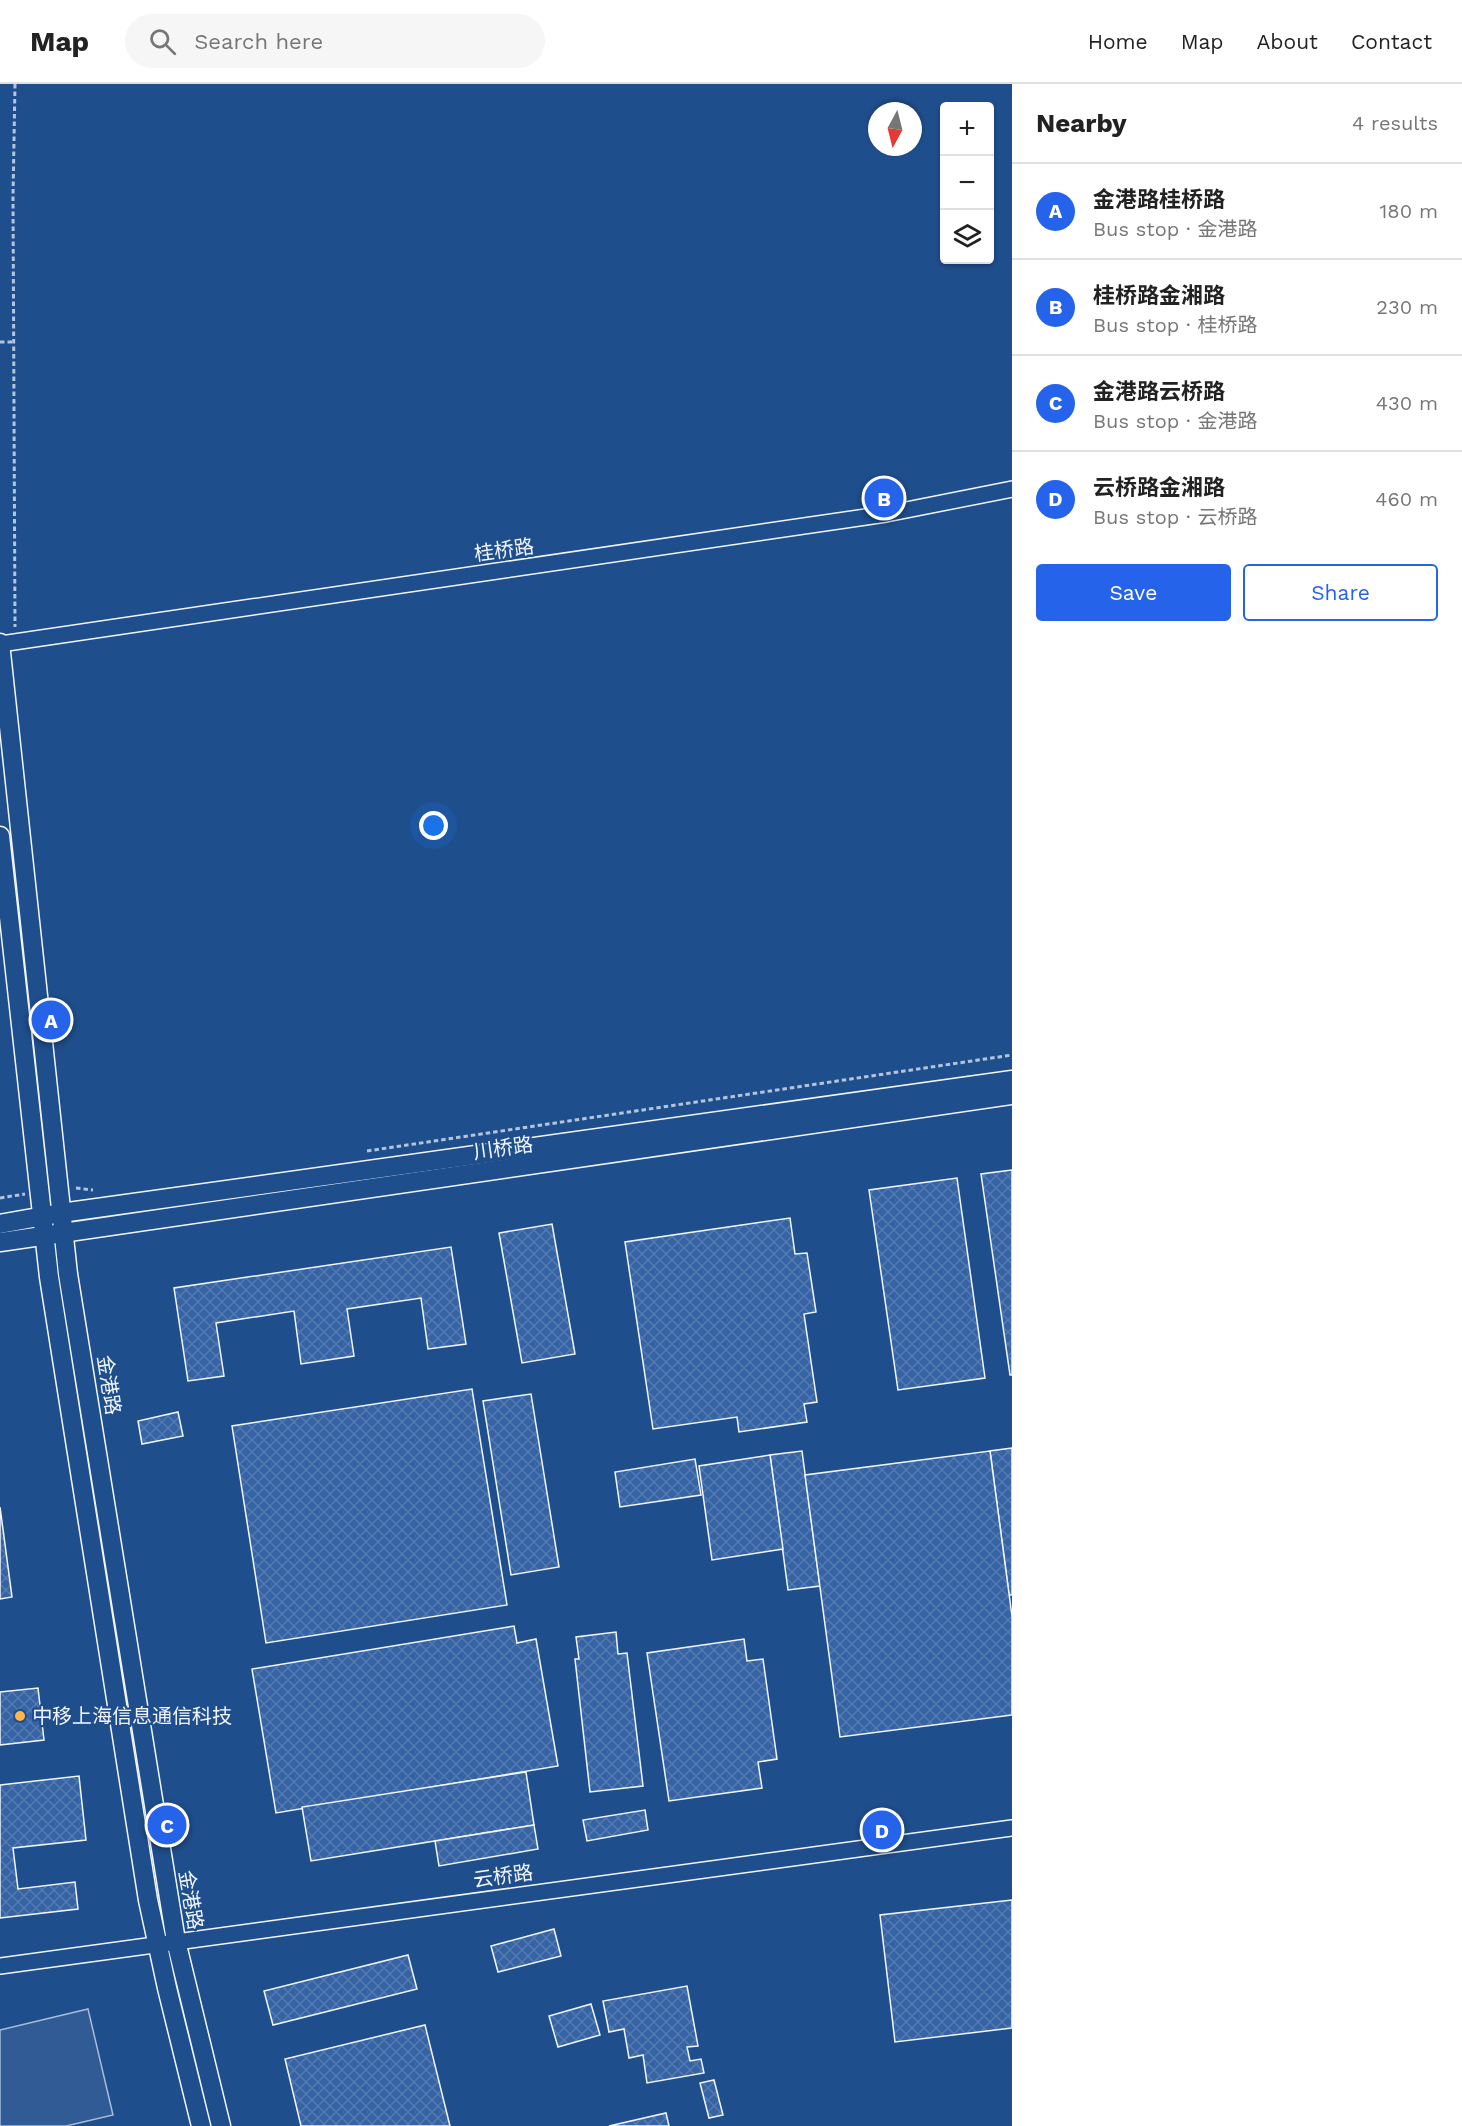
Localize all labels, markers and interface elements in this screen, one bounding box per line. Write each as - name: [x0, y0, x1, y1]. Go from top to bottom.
- search box: [125, 14, 545, 68]
- text: Map: [30, 25, 89, 58]
- icon: search: [146, 25, 179, 58]
- text: Search here: [194, 29, 323, 54]
- text: Home: [1088, 29, 1148, 54]
- text: Map: [1181, 29, 1224, 54]
- text: About: [1257, 29, 1318, 54]
- text: Contact: [1351, 29, 1432, 54]
- north arrow: [868, 102, 922, 156]
- map controls: [940, 102, 994, 264]
- button: +: [940, 102, 994, 156]
- text: Nearby: [1036, 108, 1127, 138]
- text: 4 results: [1352, 111, 1438, 135]
- button: −: [940, 156, 994, 210]
- text: 金港路桂桥路: [1093, 187, 1225, 212]
- text: A: [1049, 199, 1062, 223]
- text: 180 m: [1380, 199, 1438, 223]
- button: layers: [940, 210, 994, 264]
- text: Bus stop · 金港路: [1093, 217, 1257, 241]
- text: 桂桥路金湘路: [1093, 283, 1225, 308]
- text: B: [1049, 295, 1062, 319]
- text: 230 m: [1376, 295, 1438, 319]
- text: Bus stop · 桂桥路: [1093, 313, 1257, 337]
- text: 金港路云桥路: [1093, 379, 1225, 404]
- text: C: [1049, 391, 1062, 415]
- text: 430 m: [1376, 391, 1438, 415]
- text: Bus stop · 金港路: [1093, 409, 1257, 433]
- text: 云桥路金湘路: [1093, 475, 1225, 500]
- pin: B: [864, 476, 904, 520]
- text: D: [1048, 487, 1063, 511]
- text: 460 m: [1375, 487, 1438, 511]
- text: Bus stop · 云桥路: [1093, 505, 1257, 529]
- street label: 桂桥路: [473, 534, 535, 566]
- button: Save: [1036, 564, 1231, 621]
- button: Share: [1243, 564, 1438, 621]
- your location: [419, 811, 448, 840]
- pin: A: [32, 998, 70, 1042]
- street label: 川桥路: [472, 1132, 534, 1164]
- street label: 金港路: [92, 1353, 126, 1417]
- place label: 中移上海信息通信科技: [32, 1704, 232, 1728]
- marker: 中移上海信息通信科技: [13, 1709, 27, 1723]
- pin: C: [148, 1802, 186, 1848]
- pin: D: [862, 1808, 902, 1852]
- street label: 云桥路: [472, 1860, 534, 1892]
- street label: 金港路: [174, 1868, 208, 1932]

